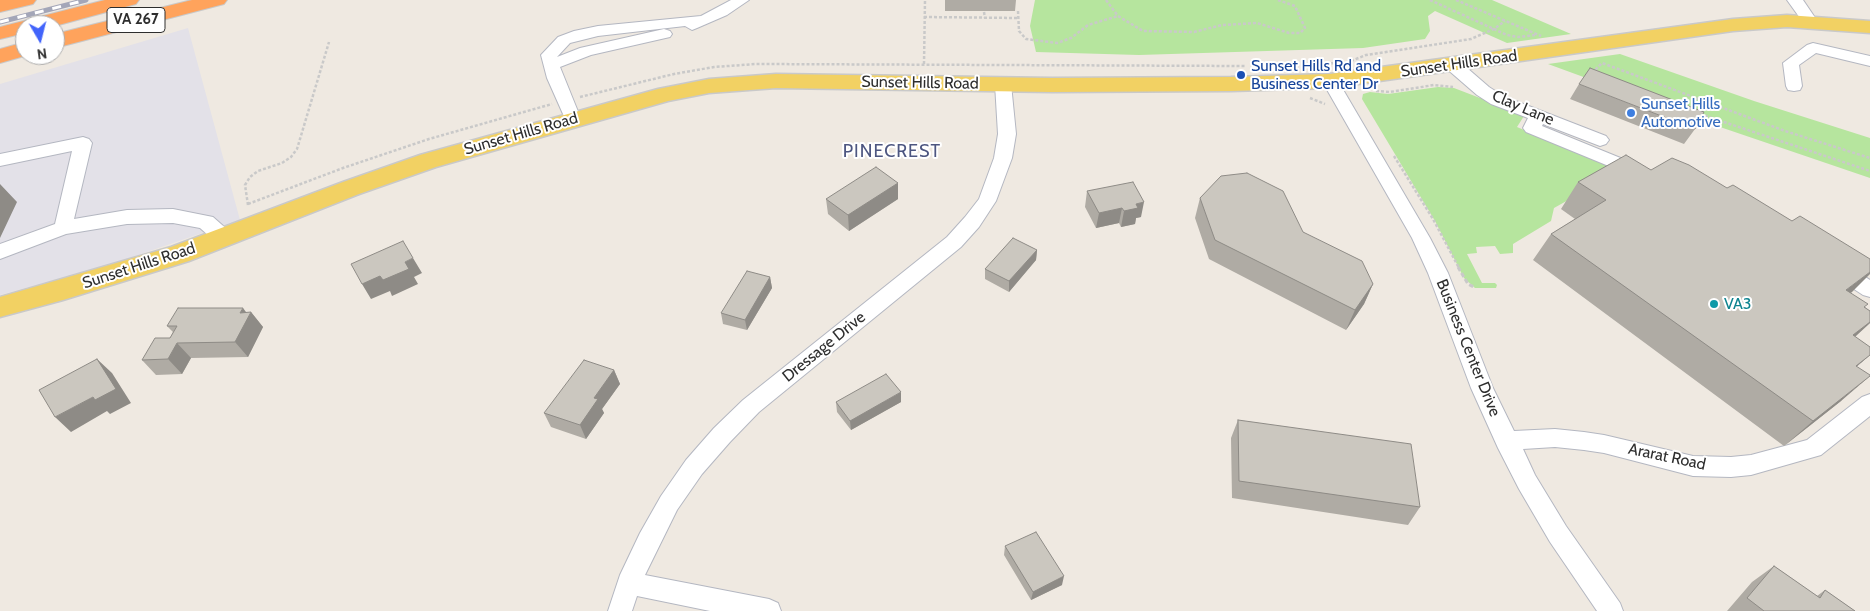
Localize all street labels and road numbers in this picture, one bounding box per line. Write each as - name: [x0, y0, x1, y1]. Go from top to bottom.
- road number: VA 267: [107, 8, 165, 32]
- street label: Sunset Hills Road: [1400, 46, 1518, 82]
- street label: Sunset Hills Road: [861, 72, 979, 94]
- street label: Clay Lane: [1489, 86, 1557, 130]
- street label: Sunset Hills Road: [462, 109, 580, 159]
- street label: Sunset Hills Road: [80, 239, 198, 293]
- street label: Business Center Drive: [1432, 276, 1504, 420]
- street label: Dressage Drive: [779, 308, 869, 386]
- street label: Ararat Road: [1627, 439, 1707, 475]

